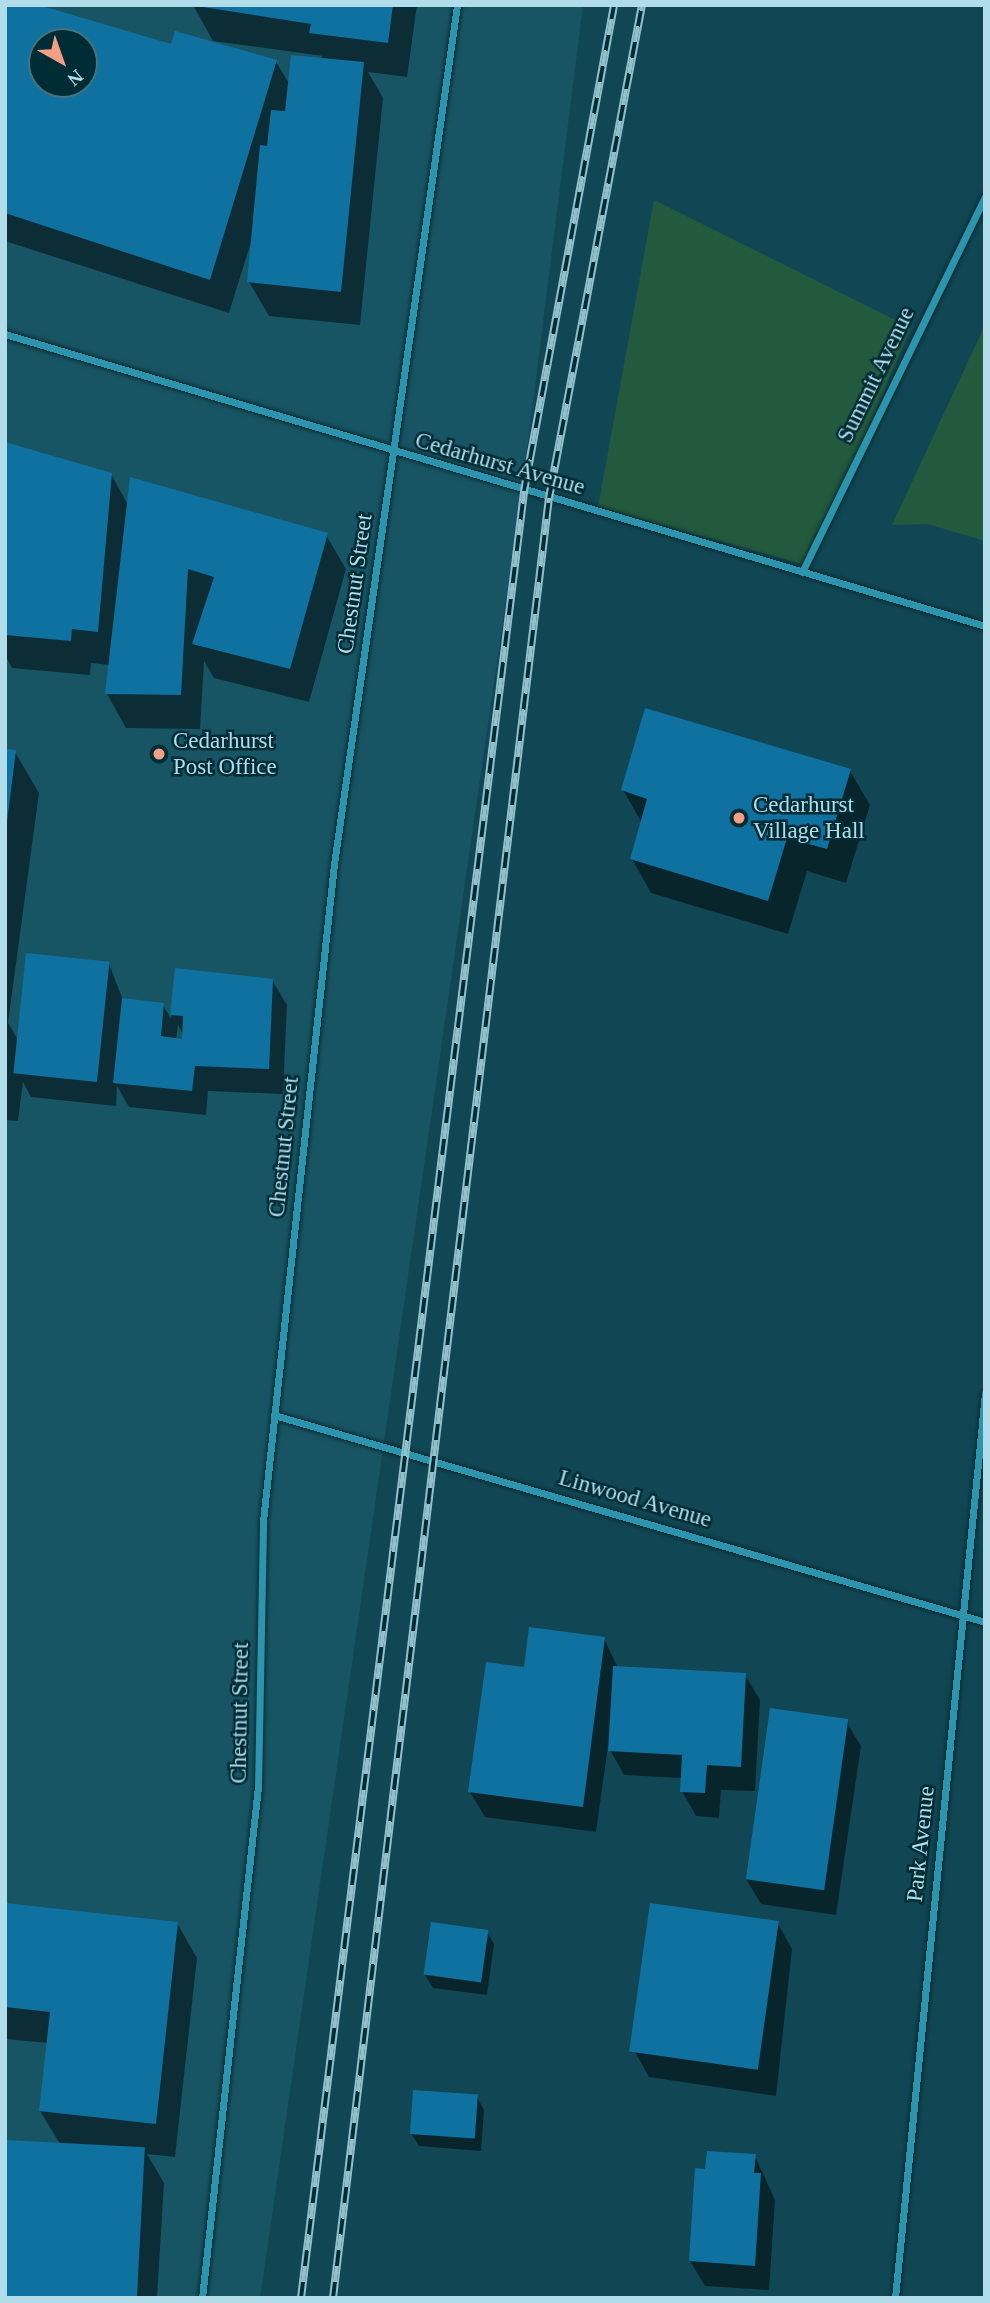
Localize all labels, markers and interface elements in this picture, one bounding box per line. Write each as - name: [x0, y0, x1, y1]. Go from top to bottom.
- north arrow: [28, 28, 98, 98]
- text: N: [64, 65, 88, 90]
- street label: Summit Avenue: [831, 302, 921, 448]
- street label: Cedarhurst Avenue: [411, 426, 589, 502]
- street label: Chestnut Street: [332, 512, 378, 656]
- place label: Cedarhurst Post Office: [173, 727, 277, 781]
- marker: Cedarhurst Post Office: [151, 746, 167, 762]
- place label: Cedarhurst Village Hall: [753, 791, 865, 845]
- marker: Cedarhurst Village Hall: [731, 810, 747, 826]
- street label: Chestnut Street: [263, 1075, 305, 1219]
- street label: Linwood Avenue: [555, 1464, 715, 1534]
- street label: Chestnut Street: [225, 1642, 255, 1784]
- street label: Park Avenue: [901, 1784, 941, 1904]

